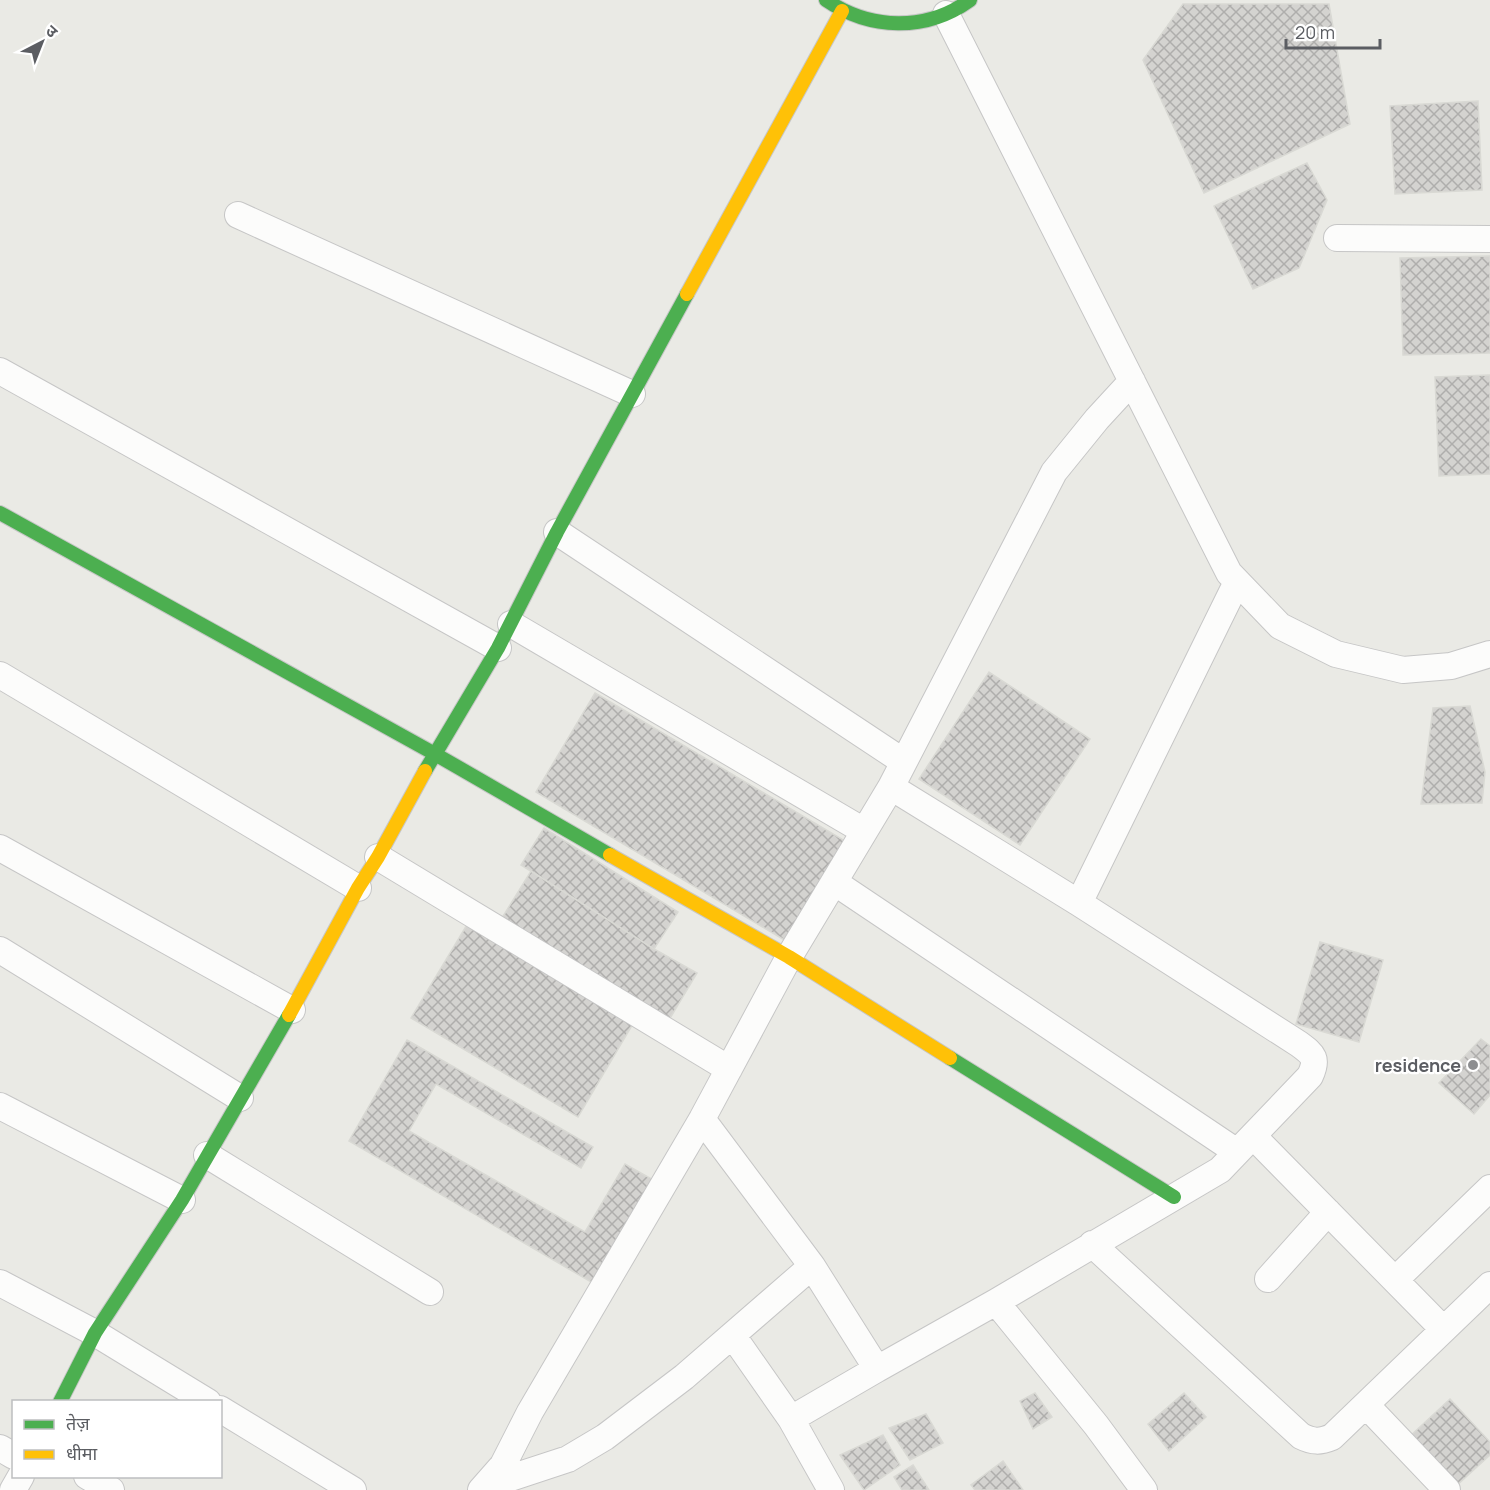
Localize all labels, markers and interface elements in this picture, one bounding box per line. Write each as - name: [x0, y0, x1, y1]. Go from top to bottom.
- north arrow: [12, 12, 72, 72]
- scale bar: [1286, 12, 1380, 50]
- text: उ: [41, 20, 63, 43]
- text: 20 m: [1295, 20, 1335, 44]
- place label: residence: [1375, 1053, 1461, 1077]
- marker: residence: [1466, 1058, 1480, 1072]
- legend: [12, 1400, 222, 1478]
- text: तेज़: [66, 1411, 90, 1435]
- text: धीमा: [66, 1441, 97, 1465]

